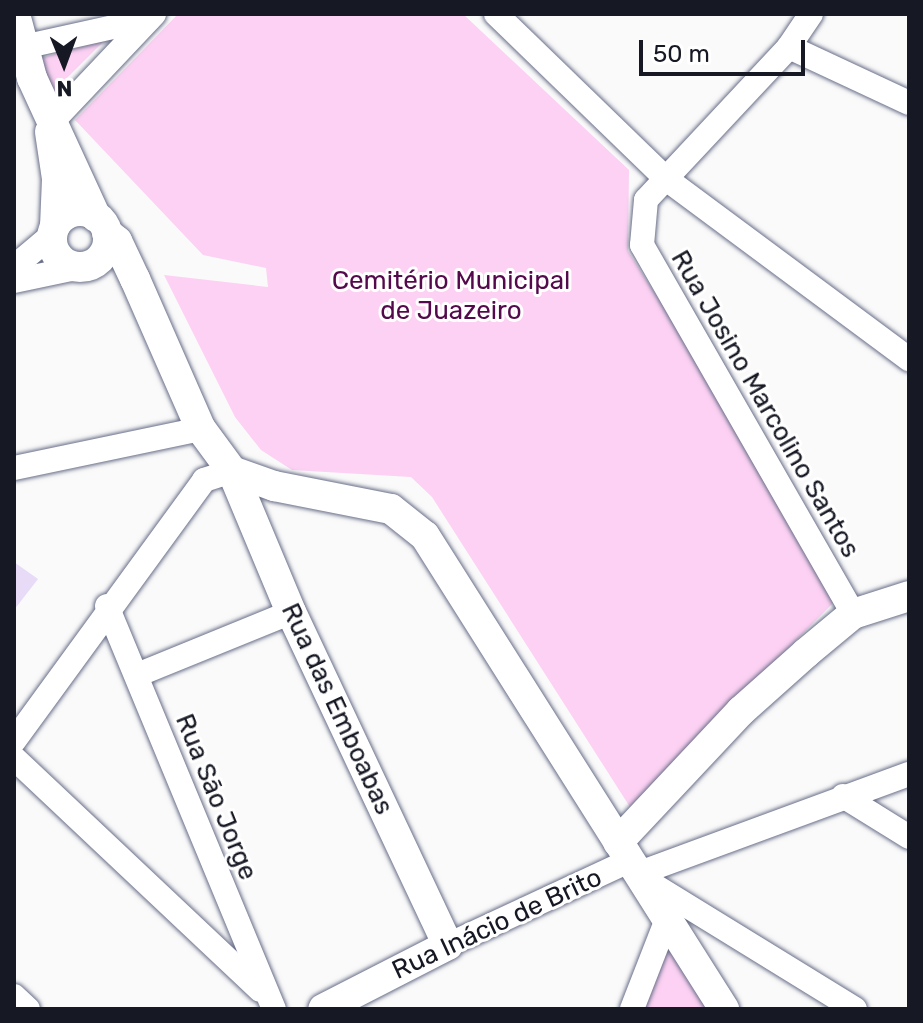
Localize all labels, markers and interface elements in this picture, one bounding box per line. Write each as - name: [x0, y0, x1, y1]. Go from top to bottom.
- north arrow: [24, 24, 104, 104]
- scale bar: [643, 24, 809, 74]
- text: 50 m: [653, 40, 710, 68]
- text: N: [56, 75, 73, 102]
- street label: Rua Josino Marcolino Santos: [664, 245, 866, 563]
- park label: Cemitério Municipal de Juazeiro: [332, 265, 570, 326]
- street label: Rua das Emboabas: [274, 598, 400, 820]
- street label: Rua São Jorge: [169, 709, 263, 885]
- street label: Rua Inácio de Brito: [387, 862, 607, 986]

